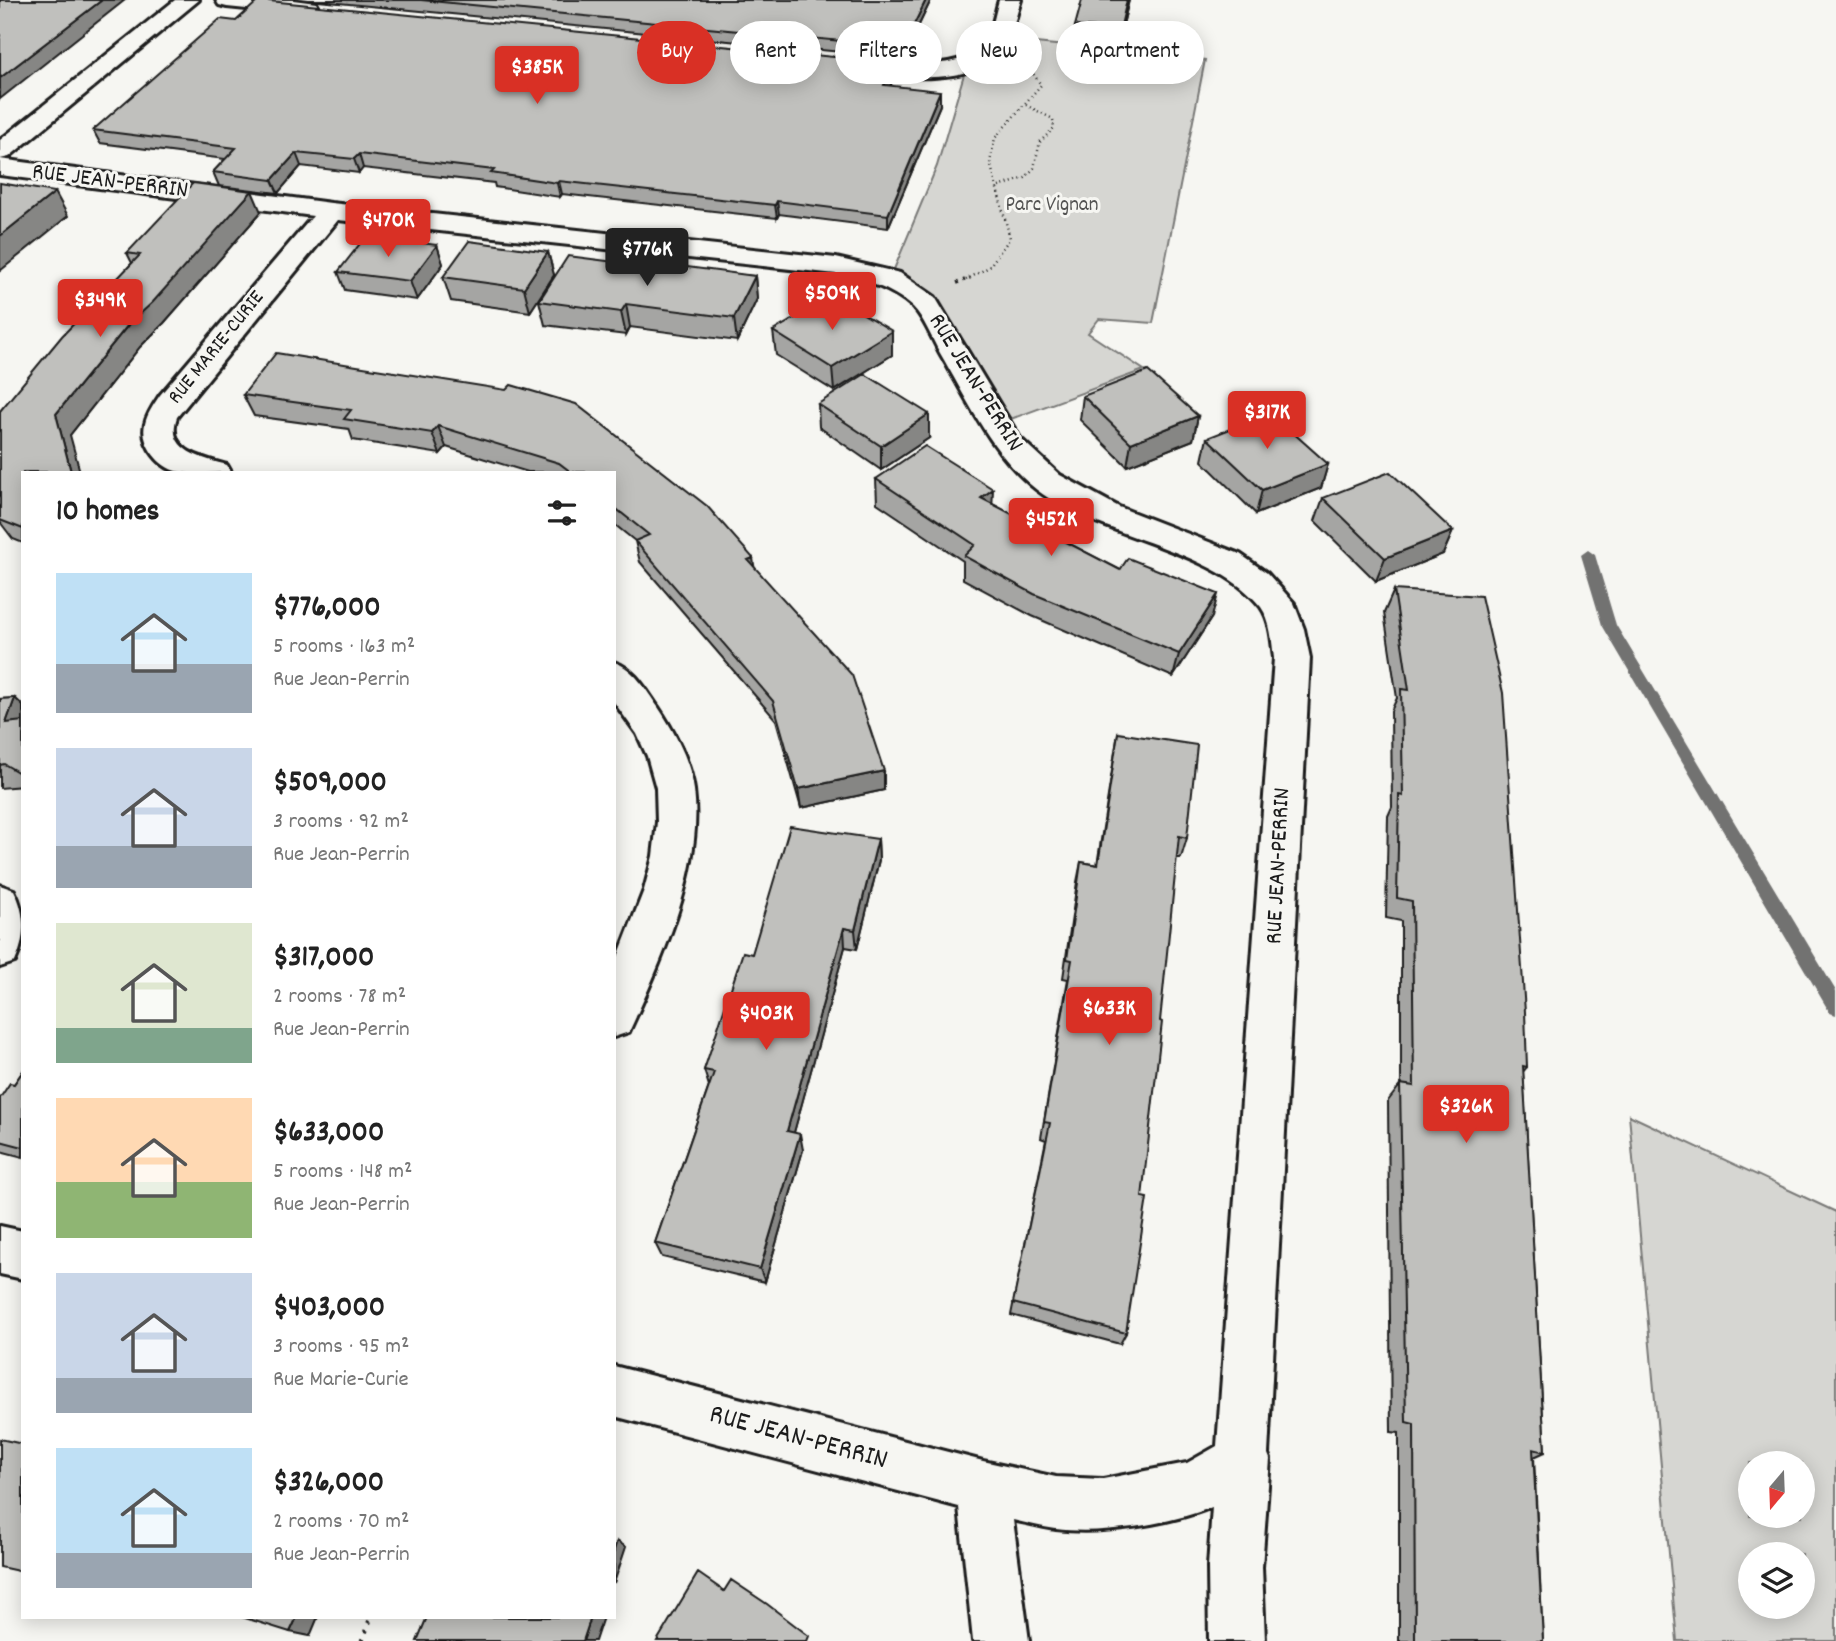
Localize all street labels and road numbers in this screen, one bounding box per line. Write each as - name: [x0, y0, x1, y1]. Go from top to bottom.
- street label: RUE JEAN-PERRIN: [30, 156, 190, 208]
- street label: RUE MARIE-CURIE: [162, 284, 273, 411]
- street label: RUE JEAN-PERRIN: [919, 307, 1031, 459]
- street label: RUE JEAN-PERRIN: [1258, 787, 1300, 945]
- street label: RUE JEAN-PERRIN: [704, 1396, 892, 1482]

